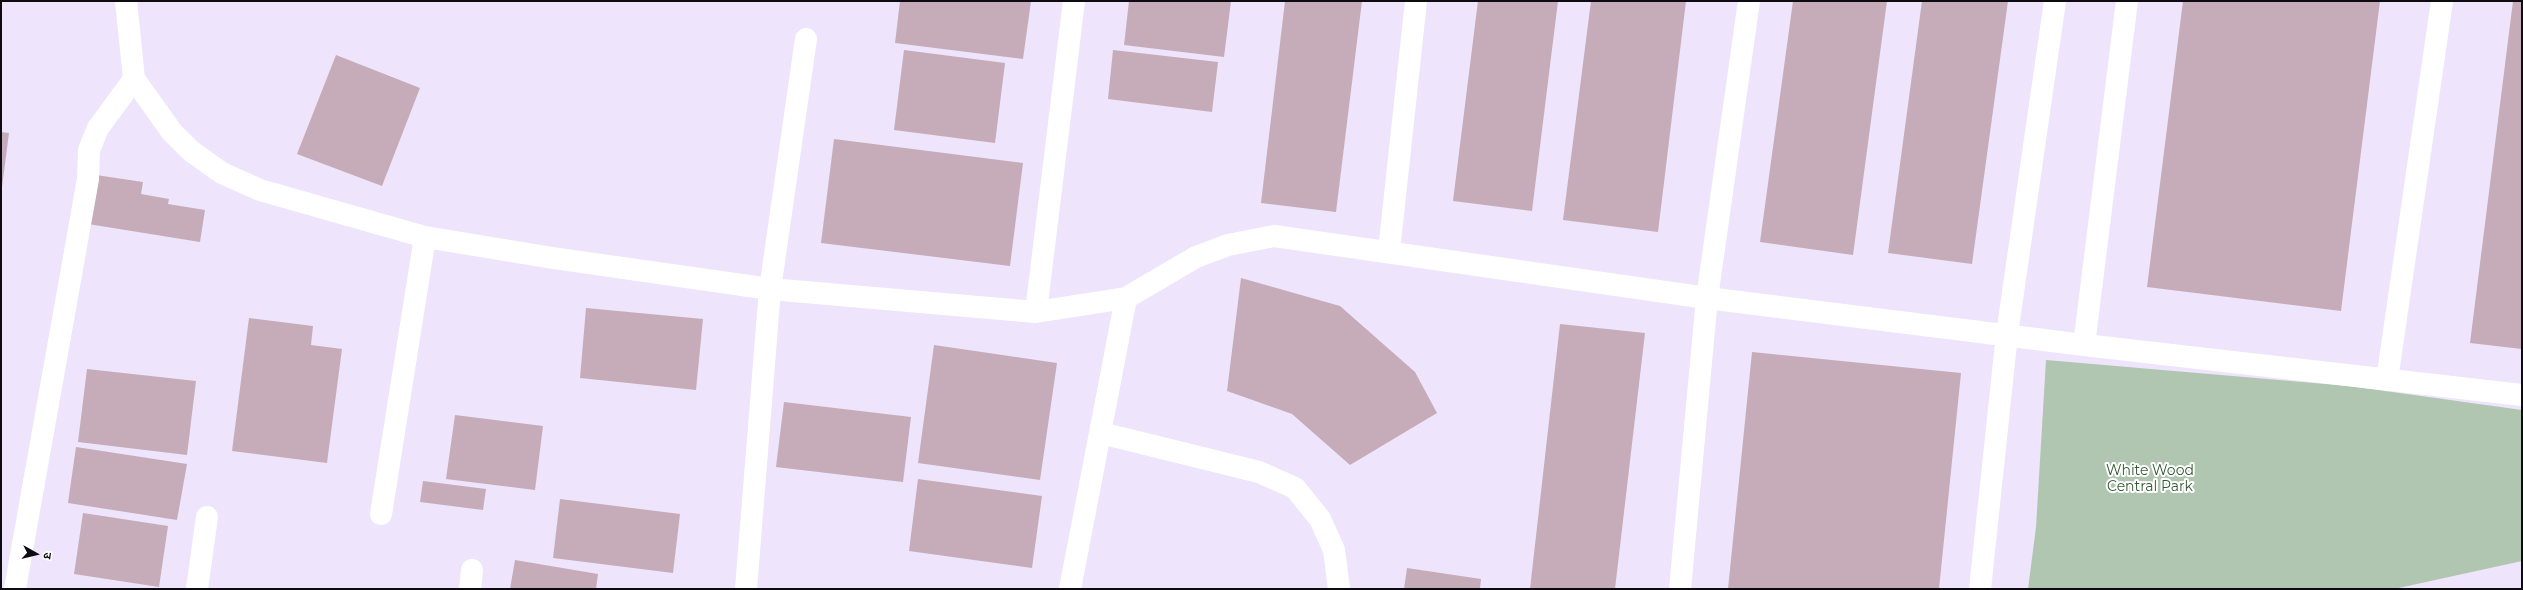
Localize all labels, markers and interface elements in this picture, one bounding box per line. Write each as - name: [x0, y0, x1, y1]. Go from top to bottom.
- park label: White Wood Central Park: [2106, 463, 2194, 496]
- north arrow: [16, 534, 56, 574]
- text: उ: [41, 552, 55, 560]

